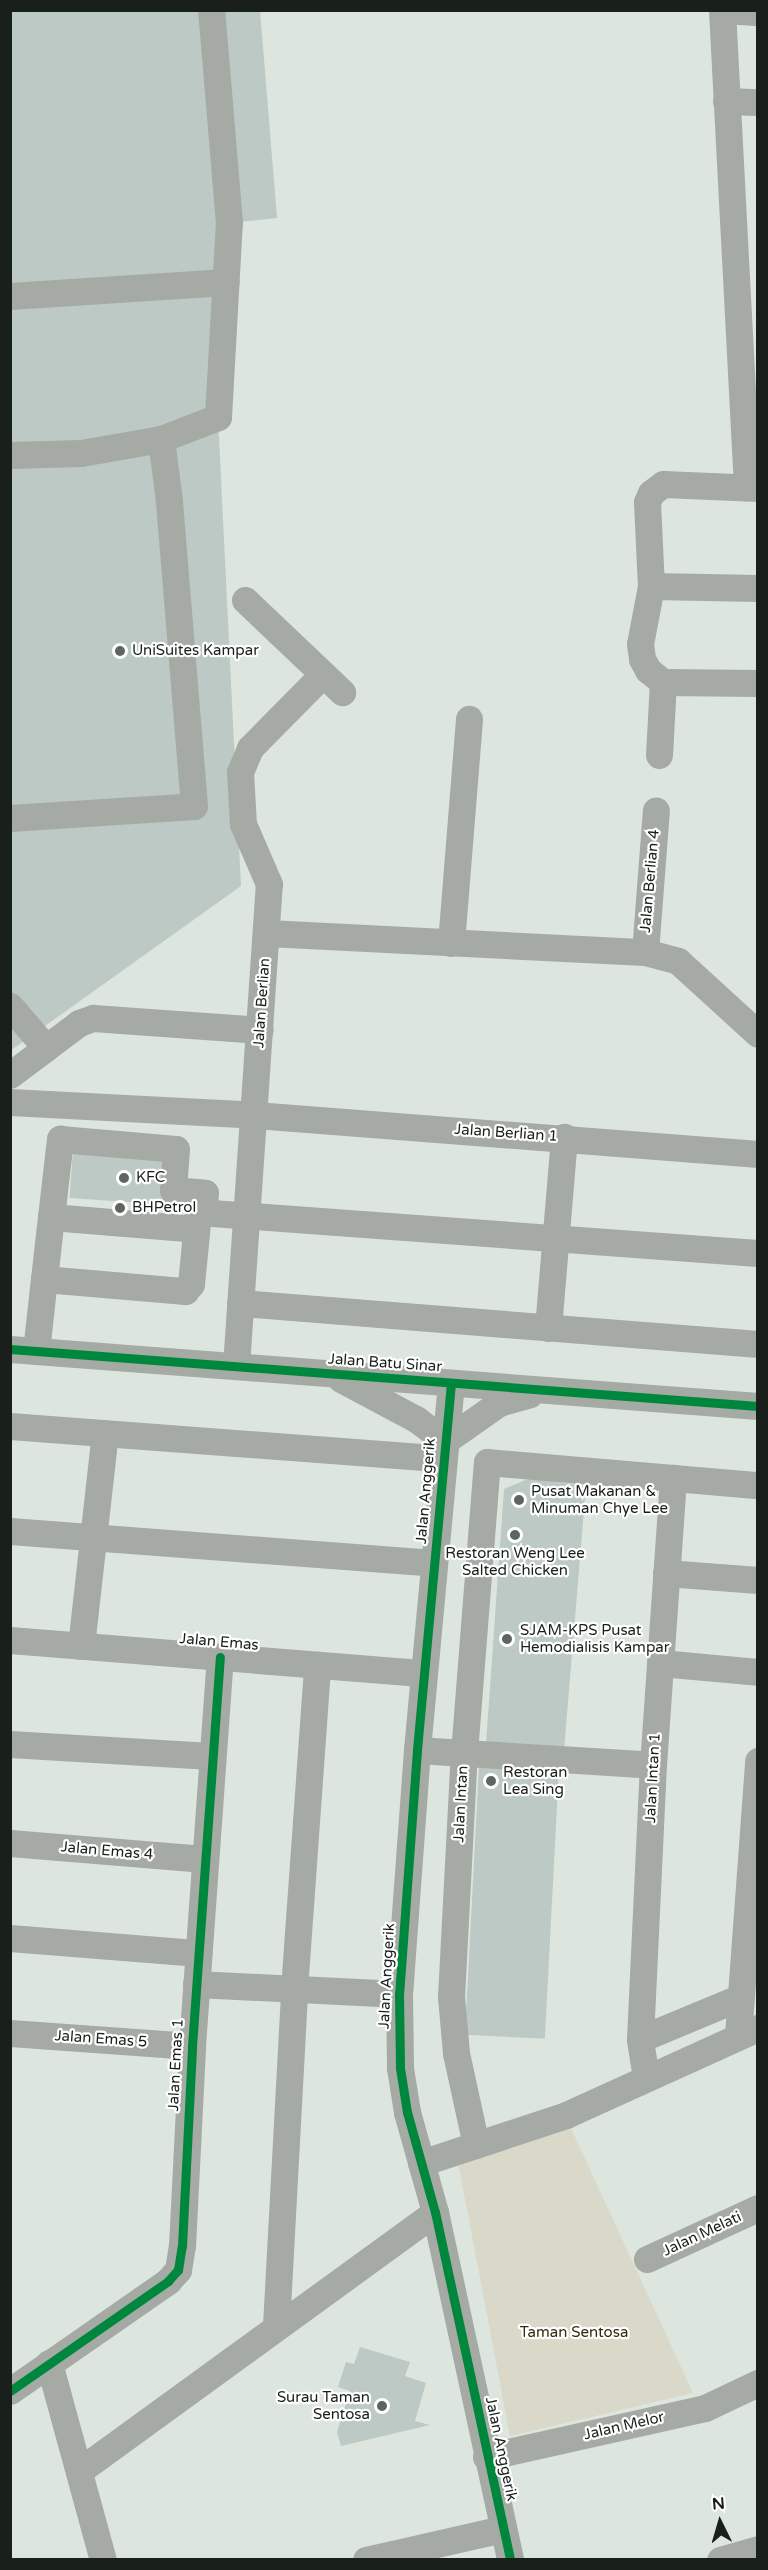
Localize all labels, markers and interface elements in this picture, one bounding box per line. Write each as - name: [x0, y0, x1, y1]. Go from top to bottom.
- place label: UniSuites Kampar: [132, 642, 259, 660]
- marker: UniSuites Kampar: [113, 644, 127, 658]
- street label: Jalan Berlian 4: [637, 829, 663, 933]
- street label: Jalan Berlian: [250, 957, 274, 1049]
- street label: Jalan Berlian 1: [454, 1120, 558, 1146]
- place label: KFC: [136, 1169, 165, 1187]
- marker: KFC: [117, 1171, 131, 1185]
- place label: BHPetrol: [132, 1199, 196, 1217]
- marker: BHPetrol: [113, 1201, 127, 1215]
- street label: Jalan Batu Sinar: [327, 1350, 443, 1376]
- street label: Jalan Anggerik: [412, 1437, 440, 1545]
- place label: Pusat Makanan & Minuman Chye Lee: [531, 1482, 668, 1517]
- marker: Pusat Makanan & Minuman Chye Lee: [512, 1493, 526, 1507]
- marker: Restoran Weng Lee Salted Chicken: [508, 1528, 522, 1542]
- place label: Restoran Weng Lee Salted Chicken: [445, 1544, 585, 1579]
- place label: SJAM-KPS Pusat Hemodialisis Kampar: [520, 1621, 670, 1656]
- street label: Jalan Emas: [179, 1630, 259, 1654]
- marker: SJAM-KPS Pusat Hemodialisis Kampar: [498, 1630, 516, 1648]
- street label: Jalan Intan 1: [642, 1732, 664, 1824]
- place label: Restoran Lea Sing: [503, 1763, 567, 1798]
- street label: Jalan Intan: [450, 1765, 472, 1843]
- marker: Restoran Lea Sing: [484, 1774, 498, 1788]
- street label: Jalan Emas 4: [60, 1838, 154, 1864]
- street label: Jalan Anggerik: [375, 1923, 399, 2029]
- street label: Jalan Emas 1: [165, 2018, 187, 2112]
- street label: Jalan Emas 5: [54, 2027, 148, 2051]
- street label: Jalan Melati: [660, 2208, 744, 2260]
- park label: Taman Sentosa: [520, 2324, 628, 2342]
- place label: Surau Taman Sentosa: [277, 2388, 370, 2423]
- street label: Jalan Anggerik: [481, 2395, 521, 2503]
- marker: Surau Taman Sentosa: [375, 2399, 389, 2413]
- street label: Jalan Melor: [582, 2408, 666, 2444]
- north arrow: [690, 2492, 750, 2552]
- text: N: [711, 2494, 726, 2515]

